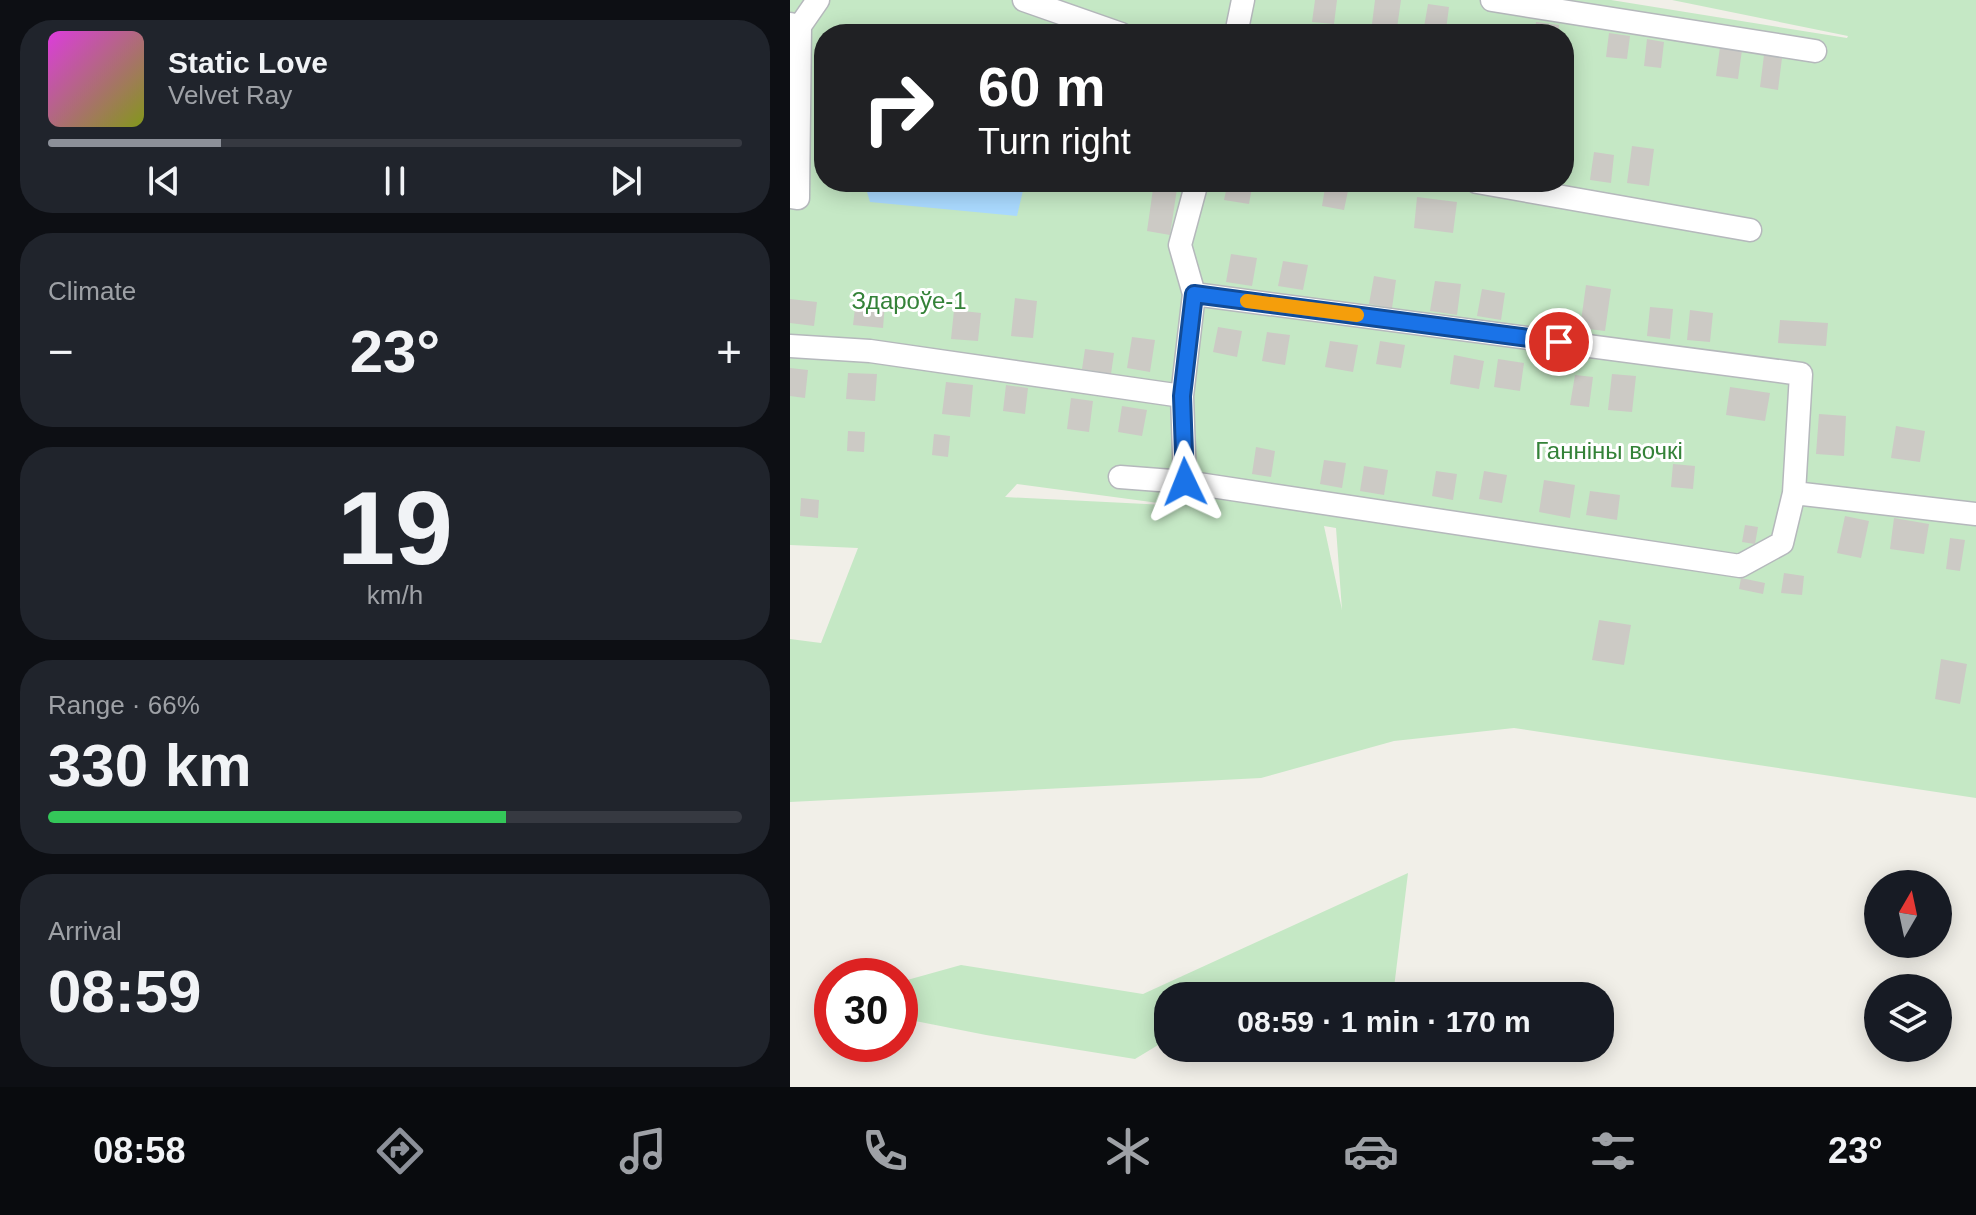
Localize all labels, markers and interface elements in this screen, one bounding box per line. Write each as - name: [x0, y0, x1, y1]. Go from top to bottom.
- text: Static Love: [168, 46, 328, 79]
- text: 60 m: [978, 55, 1106, 118]
- icon: right: [846, 56, 950, 160]
- text: Velvet Ray: [168, 80, 292, 110]
- text: Turn right: [978, 121, 1131, 162]
- icon: previous: [142, 159, 186, 203]
- icon: pause: [373, 159, 417, 203]
- icon: next: [604, 159, 648, 203]
- text: Climate: [48, 276, 136, 306]
- park label: Здароўе-1: [851, 287, 967, 314]
- pin: [1525, 308, 1593, 376]
- text: 23°: [350, 318, 440, 385]
- icon: arrive: [1537, 320, 1581, 364]
- text: −: [48, 327, 74, 376]
- text: +: [716, 327, 742, 376]
- park label: Ганніны вочкі: [1535, 437, 1683, 464]
- position arrow: [1143, 440, 1227, 524]
- text: 19: [337, 470, 453, 586]
- text: km/h: [367, 580, 423, 610]
- text: Range · 66%: [48, 690, 200, 720]
- text: 330 km: [48, 732, 252, 799]
- north arrow: [1864, 870, 1952, 958]
- map controls: [1864, 870, 1952, 1062]
- text: Arrival: [48, 916, 122, 946]
- text: 08:59: [48, 958, 201, 1025]
- speed limit sign: 30: [814, 958, 918, 1062]
- button: layers: [1864, 974, 1952, 1062]
- text: 08:59 · 1 min · 170 m: [1237, 1005, 1531, 1038]
- icon: directions: [372, 1123, 428, 1179]
- icon: music: [615, 1123, 671, 1179]
- icon: phone: [857, 1123, 913, 1179]
- icon: climate: [1100, 1123, 1156, 1179]
- icon: car: [1343, 1123, 1399, 1179]
- icon: filters: [1585, 1123, 1641, 1179]
- text: 08:58: [93, 1130, 185, 1171]
- text: 23°: [1828, 1130, 1883, 1171]

